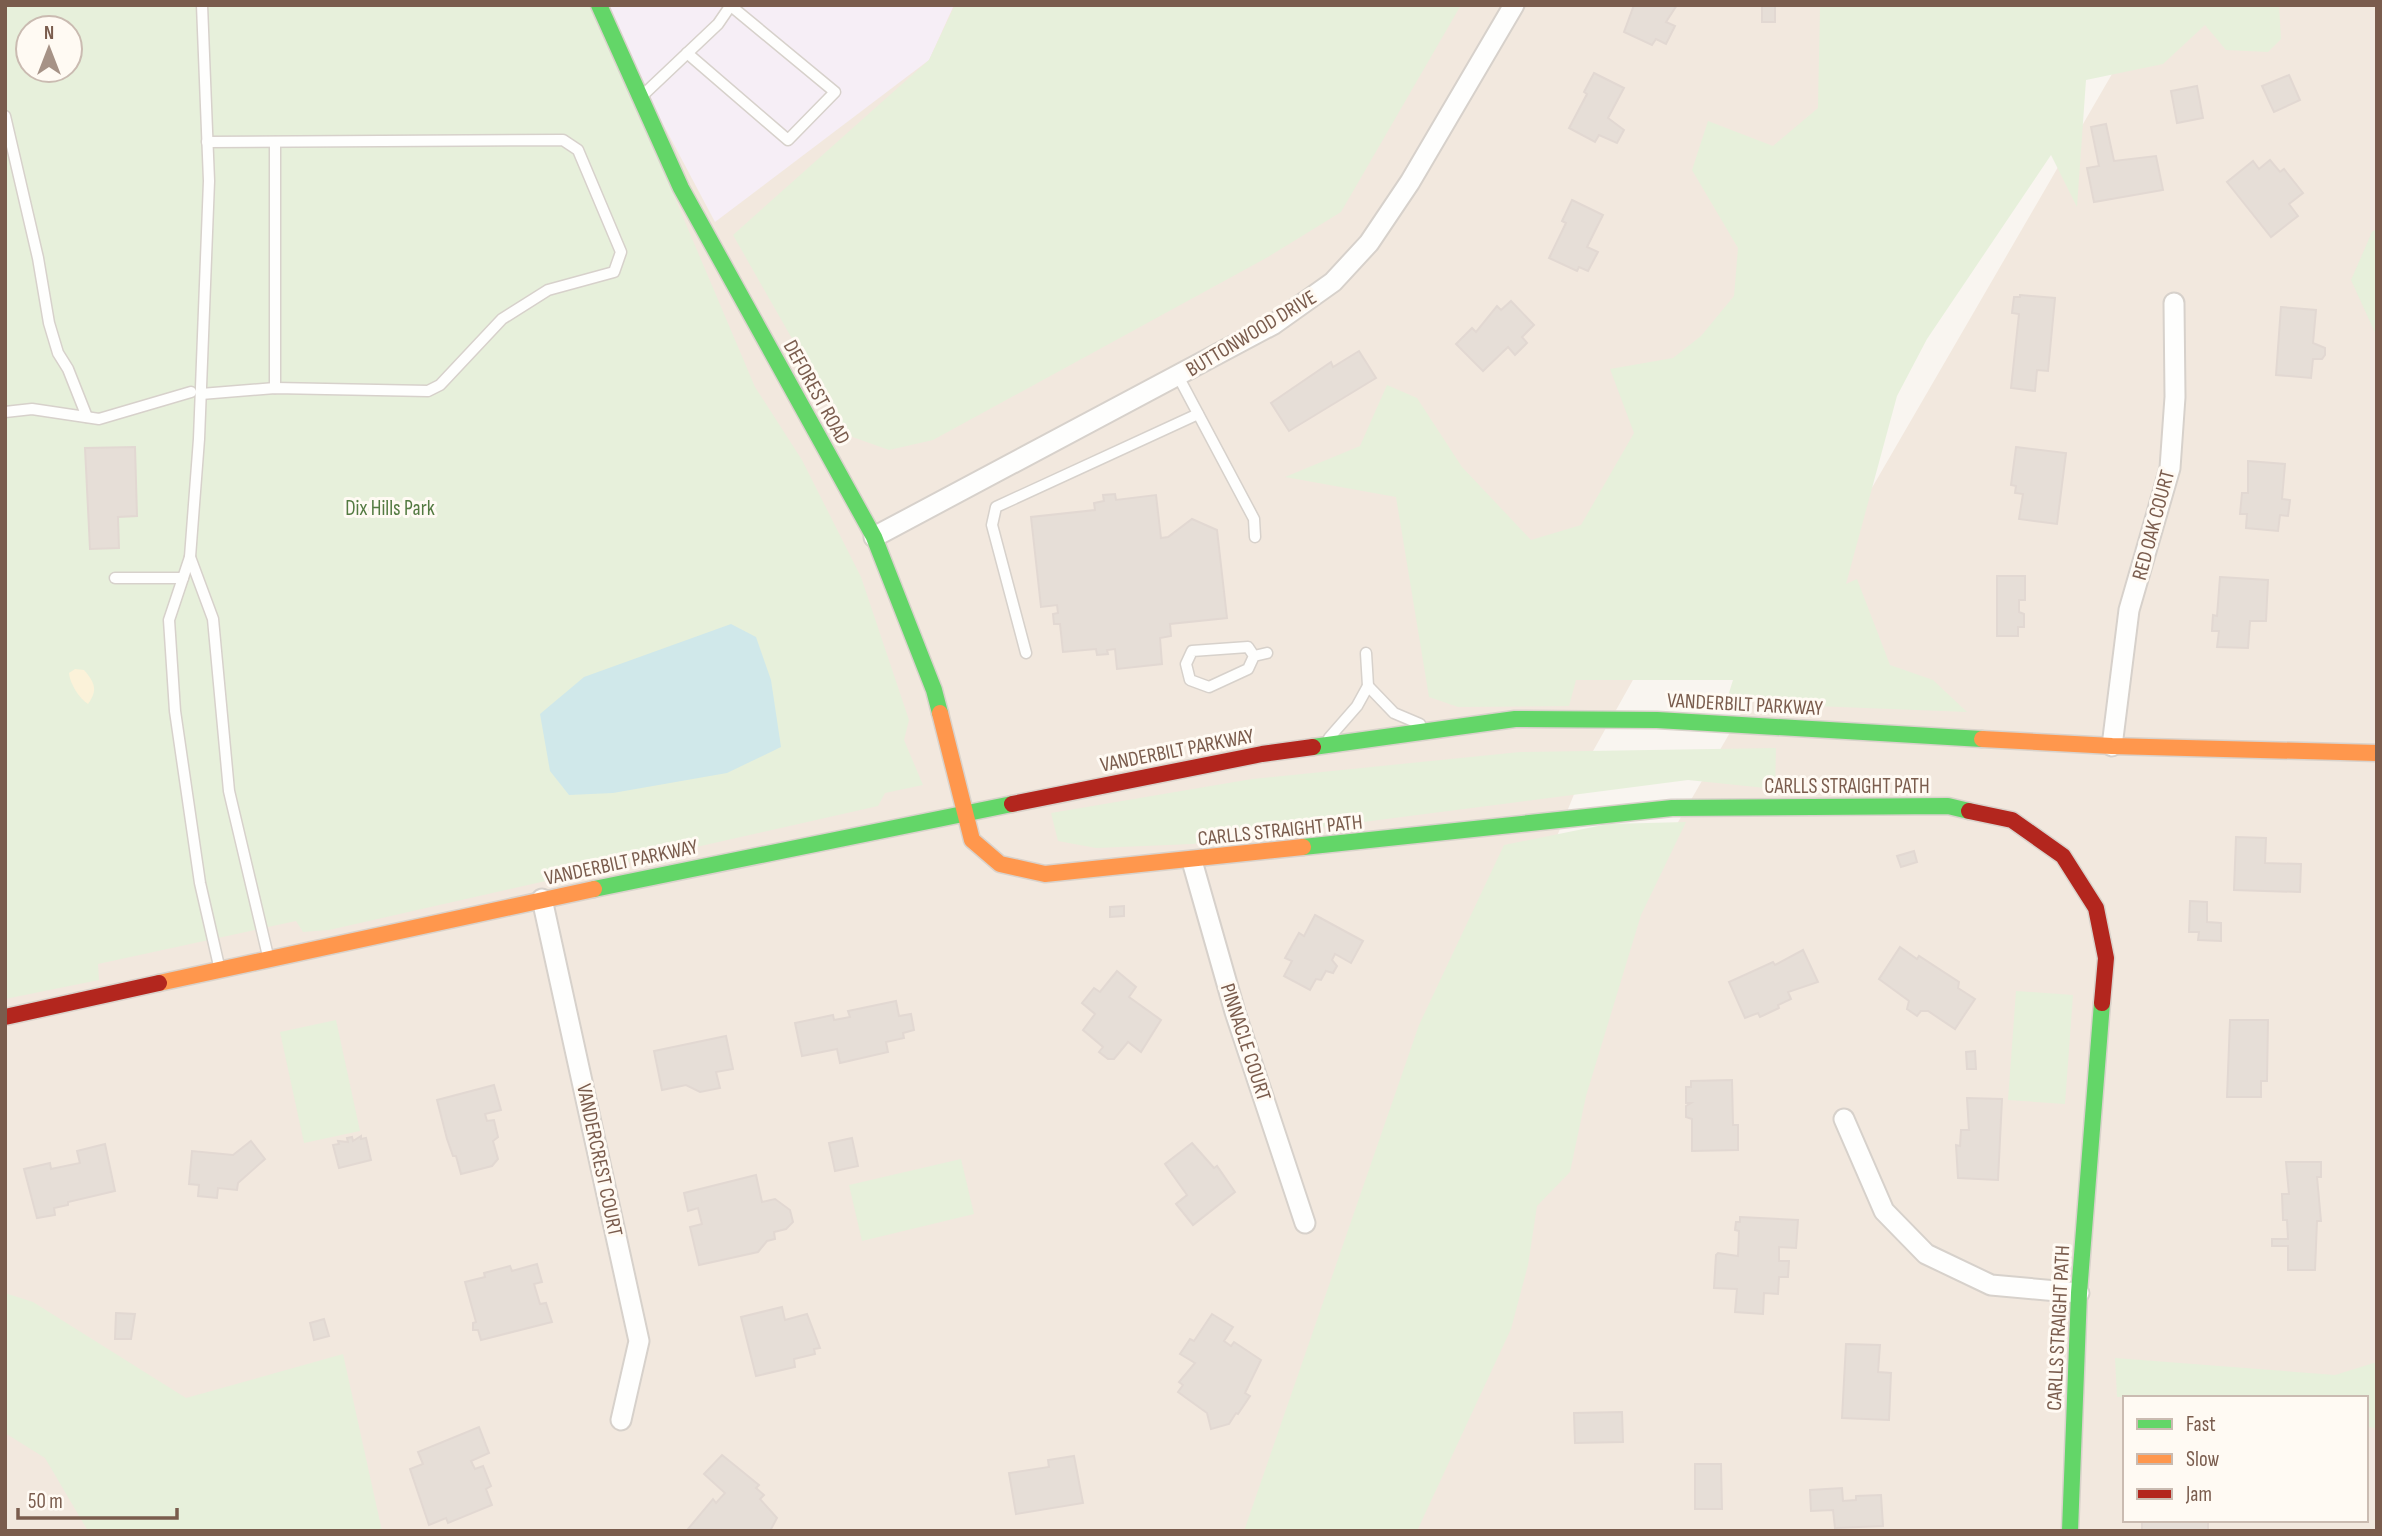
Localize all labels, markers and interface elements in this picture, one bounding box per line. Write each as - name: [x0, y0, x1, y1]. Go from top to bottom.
- north arrow: [14, 14, 84, 84]
- text: N: [44, 22, 54, 45]
- street label: BUTTONWOOD DRIVE: [1181, 285, 1321, 382]
- street label: DEFOREST ROAD: [778, 336, 855, 449]
- street label: RED OAK COURT: [2127, 467, 2180, 583]
- park label: Dix Hills Park: [345, 496, 435, 521]
- street label: VANDERBILT PARKWAY: [1666, 688, 1824, 721]
- street label: VANDERBILT PARKWAY: [1098, 723, 1256, 778]
- street label: CARLLS STRAIGHT PATH: [1764, 774, 1930, 799]
- street label: CARLLS STRAIGHT PATH: [1196, 809, 1364, 852]
- street label: VANDERBILT PARKWAY: [542, 834, 700, 891]
- street label: PINNACLE COURT: [1215, 980, 1276, 1104]
- street label: VANDERCREST COURT: [571, 1082, 628, 1239]
- street label: CARLLS STRAIGHT PATH: [2042, 1245, 2075, 1411]
- legend: [2123, 1396, 2368, 1522]
- text: Fast: [2186, 1412, 2216, 1437]
- text: Slow: [2186, 1447, 2220, 1472]
- scale bar: [18, 1476, 177, 1520]
- text: Jam: [2185, 1482, 2212, 1507]
- text: 50 m: [28, 1489, 63, 1514]

